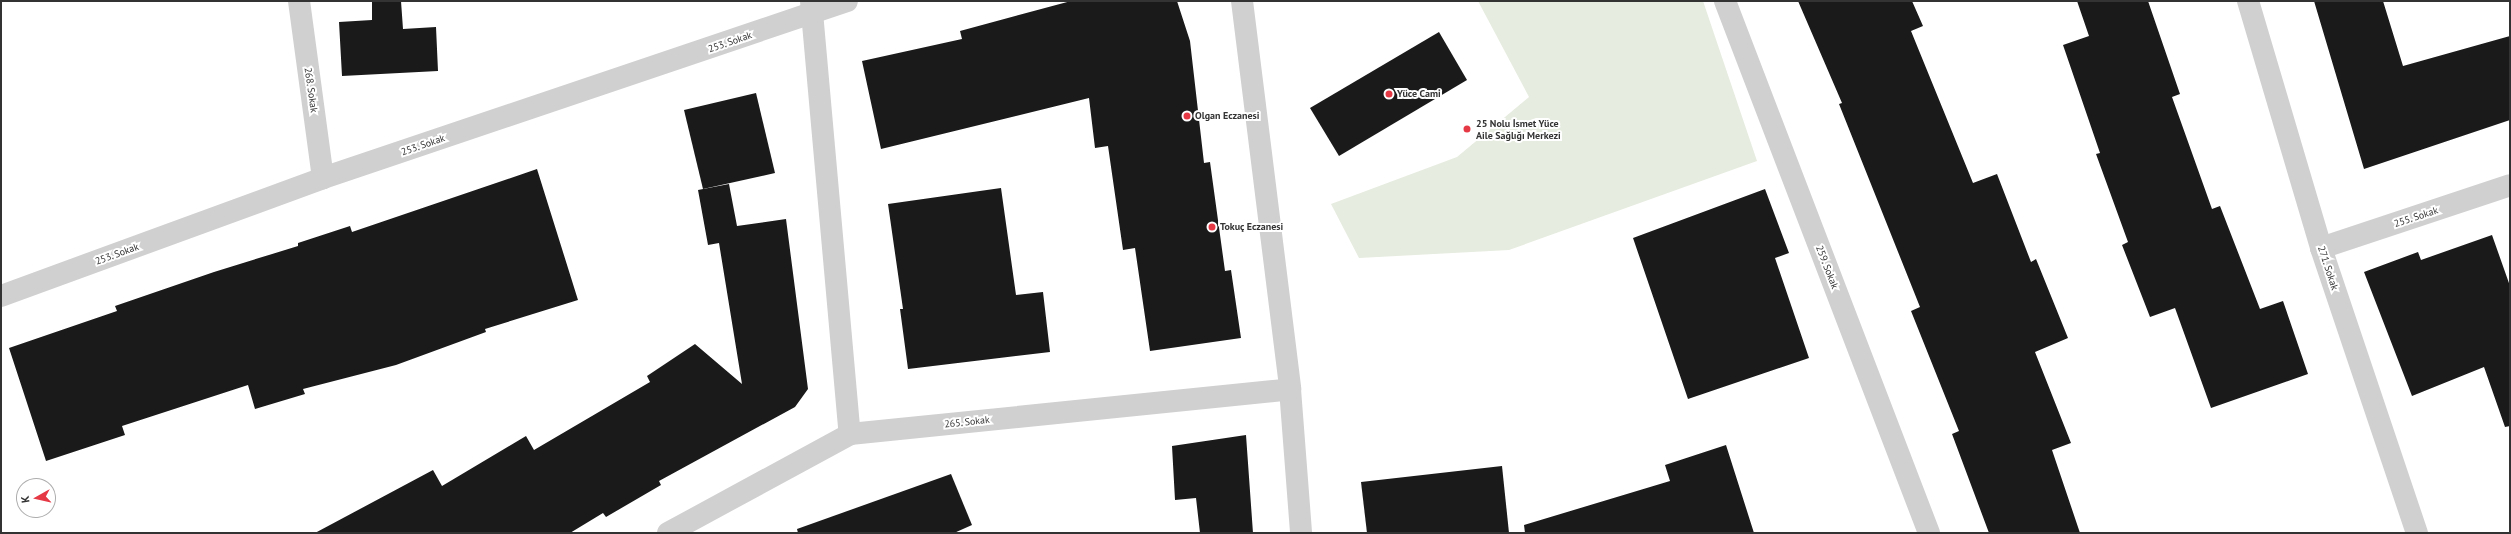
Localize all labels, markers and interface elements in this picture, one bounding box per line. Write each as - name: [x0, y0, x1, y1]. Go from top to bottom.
- street label: 253. Sokak: [706, 29, 754, 55]
- street label: 268. Sokak: [302, 66, 320, 114]
- place label: Yüce Cami: [1397, 88, 1441, 100]
- marker: Yüce Cami: [1384, 89, 1394, 99]
- place label: Olgan Eczanesi: [1195, 110, 1259, 122]
- marker: Olgan Eczanesi: [1182, 111, 1192, 121]
- place label: 25 Nolu İsmet Yüce Aile Sağlığı Merkezi: [1476, 117, 1561, 140]
- marker: 25 Nolu İsmet Yüce Aile Sağlığı Merkezi: [1461, 123, 1473, 135]
- street label: 253. Sokak: [399, 132, 447, 158]
- street label: 255. Sokak: [2392, 204, 2440, 230]
- place label: Tokuç Eczanesi: [1220, 221, 1283, 233]
- marker: Tokuç Eczanesi: [1207, 222, 1217, 232]
- street label: 253. Sokak: [93, 240, 141, 268]
- street label: 259. Sokak: [1813, 243, 1841, 291]
- street label: 271. Sokak: [2315, 244, 2341, 292]
- street label: 265. Sokak: [943, 414, 991, 430]
- north arrow: [16, 478, 56, 518]
- text: K: [18, 495, 33, 504]

